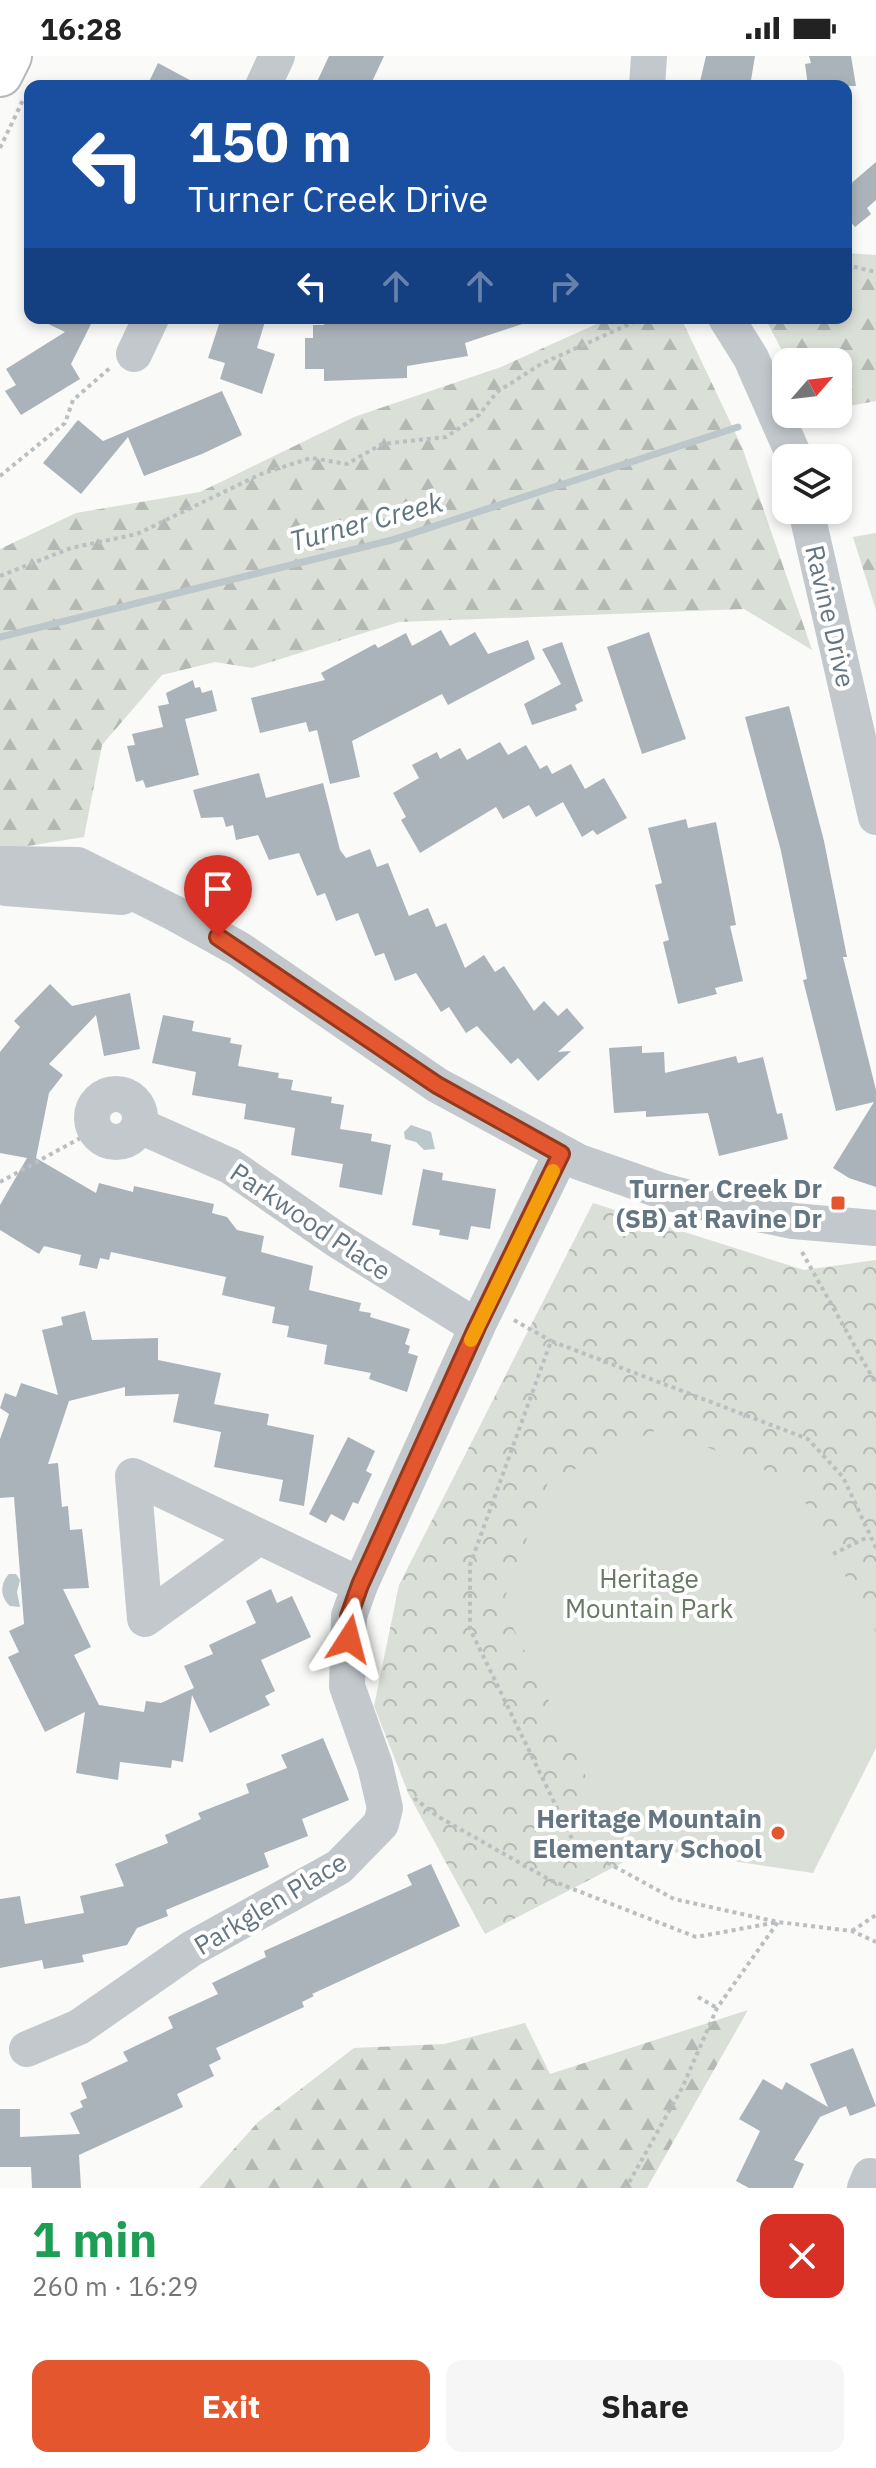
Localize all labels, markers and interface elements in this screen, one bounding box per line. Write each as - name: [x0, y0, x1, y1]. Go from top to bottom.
- text: 16:28: [40, 9, 122, 48]
- text: 150 m: [188, 105, 352, 177]
- icon: left: [56, 112, 160, 216]
- text: Turner Creek Drive: [188, 175, 488, 222]
- icon: left: [290, 264, 334, 308]
- icon: ahead: [374, 264, 418, 308]
- icon: ahead: [458, 264, 502, 308]
- icon: right: [542, 264, 586, 308]
- north arrow: [772, 348, 852, 428]
- map controls: [772, 348, 852, 524]
- button: layers: [772, 444, 852, 524]
- water label: Turner Creek: [285, 483, 447, 559]
- street label: Ravine Drive: [798, 542, 864, 690]
- pin: [184, 855, 252, 937]
- icon: arrive: [196, 867, 240, 911]
- street label: Parkwood Place: [224, 1155, 398, 1287]
- place label: Turner Creek Dr (SB) at Ravine Dr: [616, 1171, 822, 1235]
- marker: Turner Creek Dr (SB) at Ravine Dr: [829, 1194, 847, 1212]
- park label: Heritage Mountain Park: [565, 1561, 733, 1625]
- position arrow: [307, 1597, 391, 1681]
- place label: Heritage Mountain Elementary School: [533, 1801, 762, 1865]
- marker: Heritage Mountain Elementary School: [769, 1824, 787, 1842]
- street label: Parkglen Place: [187, 1844, 353, 1962]
- text: 1 min: [32, 2208, 157, 2270]
- button: close: [760, 2214, 844, 2298]
- text: 260 m · 16:29: [32, 2269, 198, 2303]
- button: Exit: [32, 2360, 430, 2452]
- button: Share: [446, 2360, 844, 2452]

